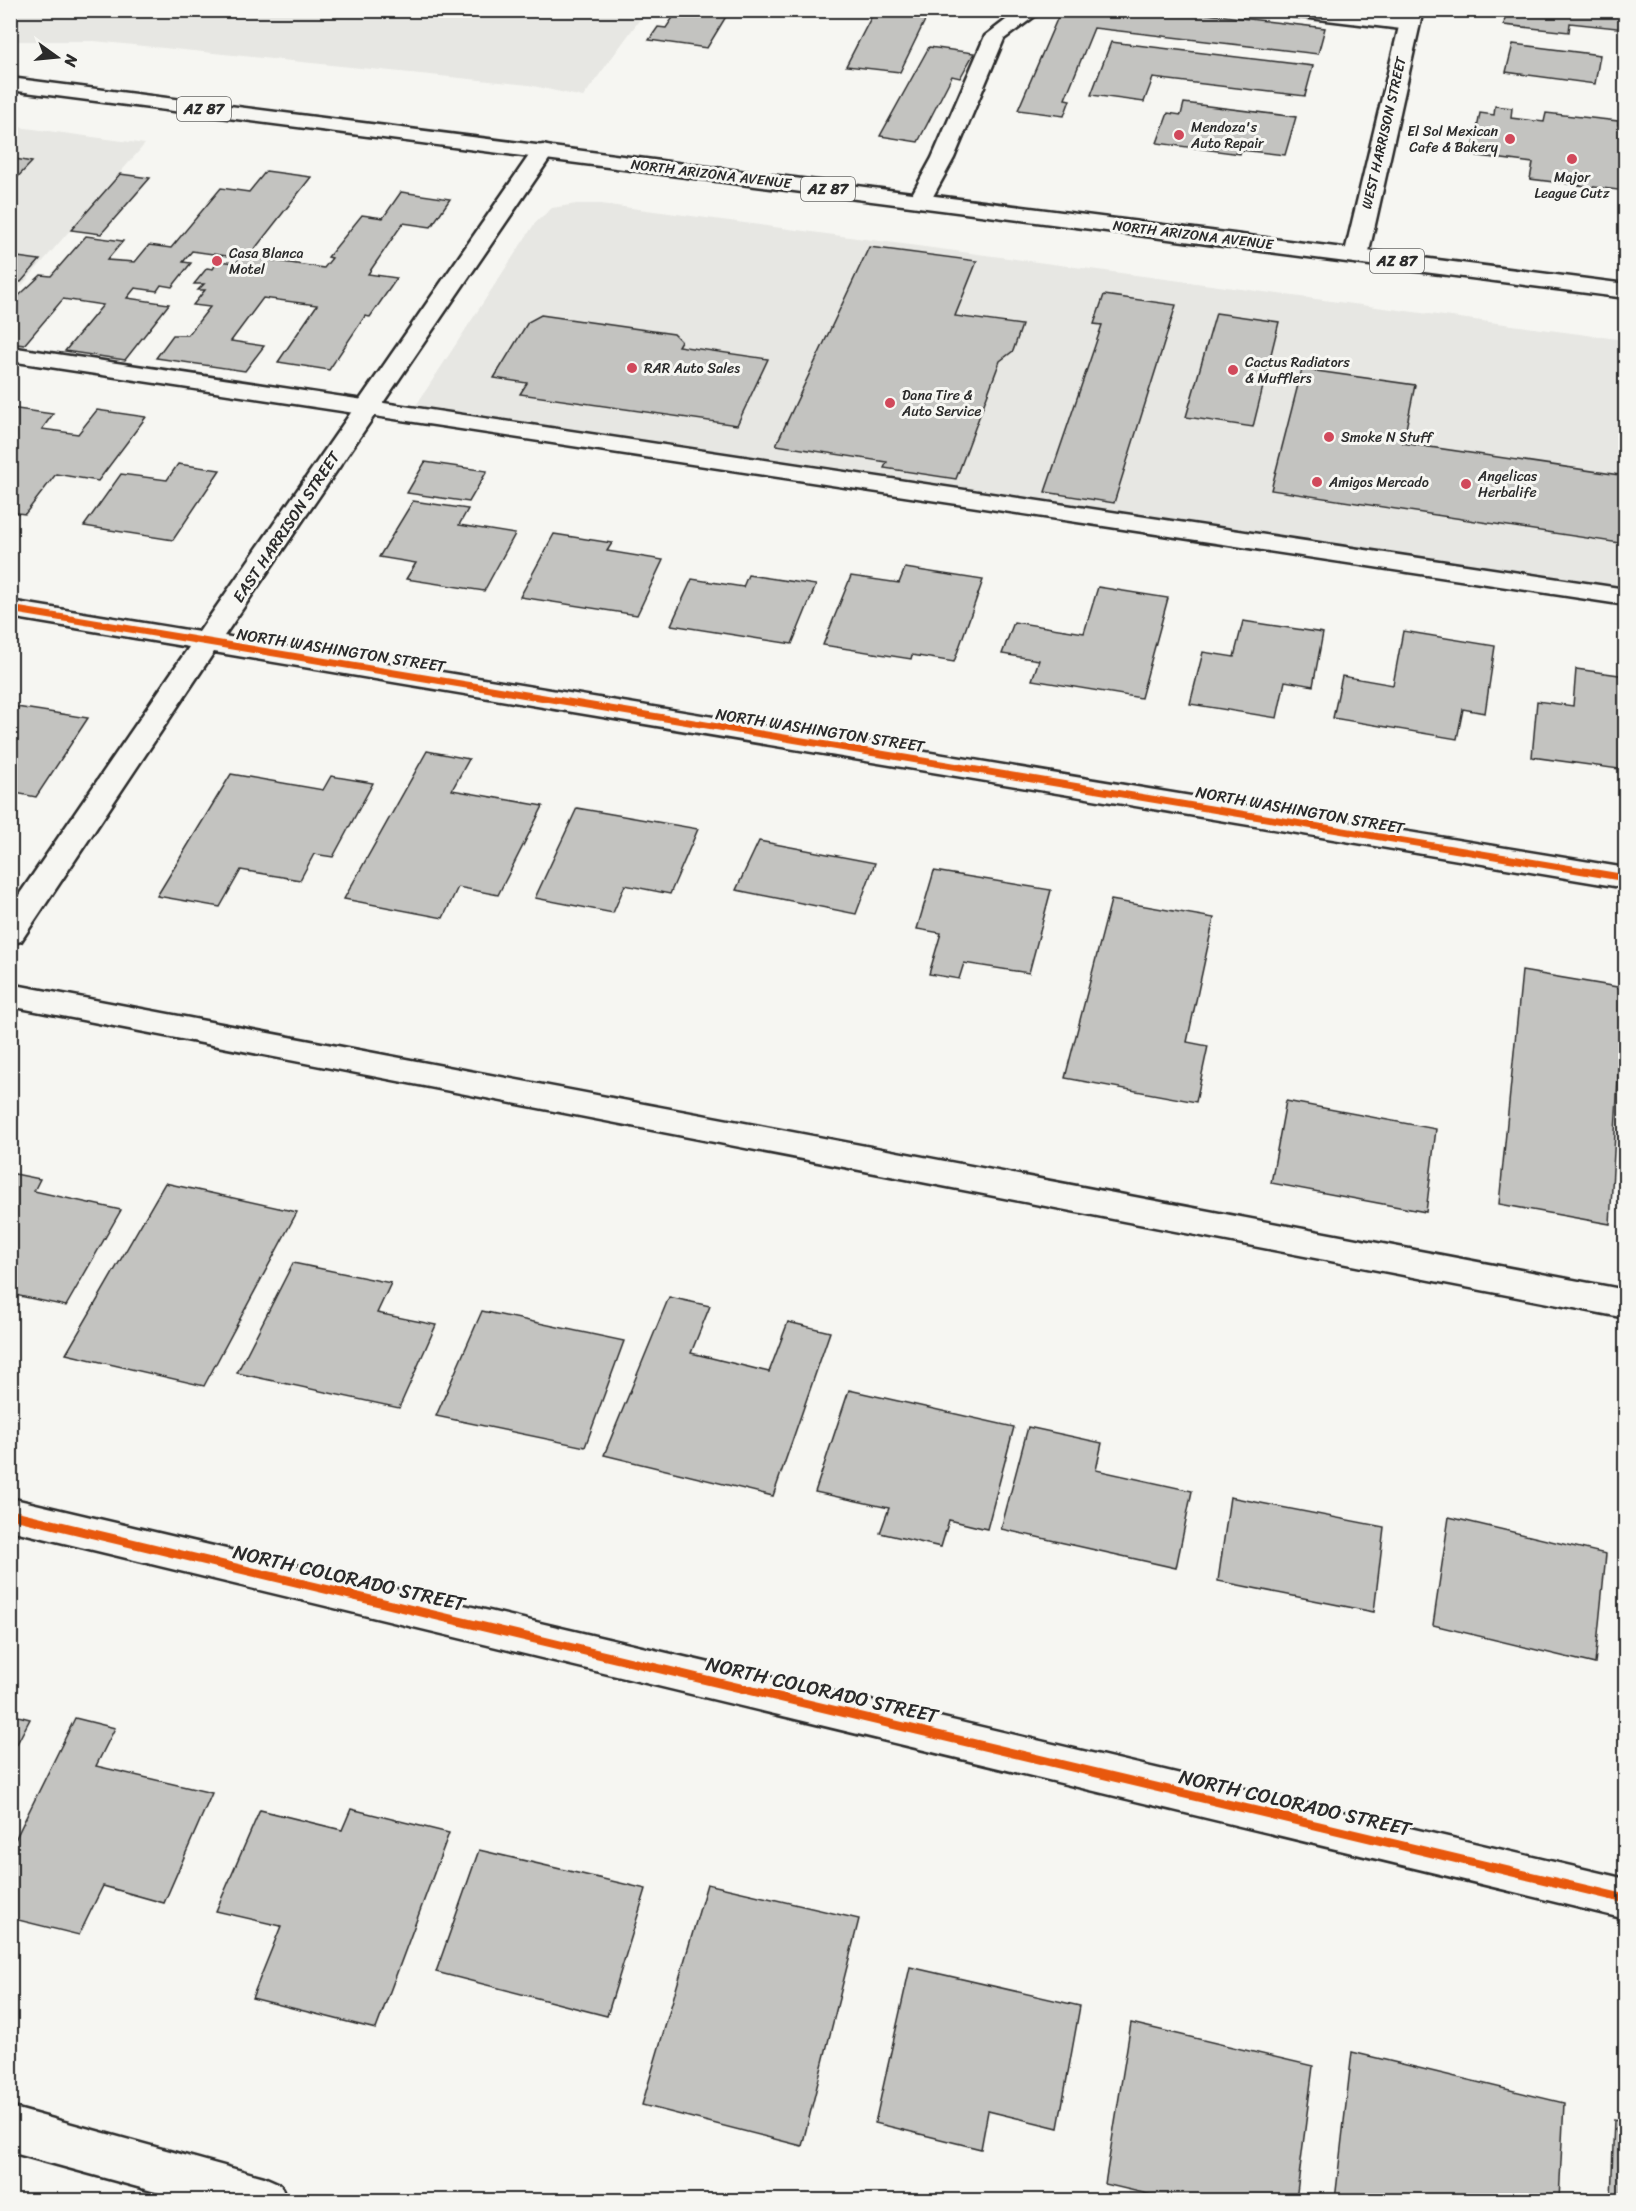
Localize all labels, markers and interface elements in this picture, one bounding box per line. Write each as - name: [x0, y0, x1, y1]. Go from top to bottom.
- north arrow: [27, 27, 87, 87]
- text: N: [55, 51, 87, 71]
- street label: WEST HARRISON STREET: [1354, 53, 1414, 212]
- road number: AZ 87: [177, 97, 231, 121]
- place label: Mendoza's Auto Repair: [1190, 115, 1265, 156]
- place label: El Sol Mexican Cafe & Bakery: [1407, 119, 1499, 160]
- marker: Mendoza's Auto Repair: [1172, 128, 1186, 142]
- marker: El Sol Mexican Cafe & Bakery: [1503, 132, 1517, 146]
- street label: NORTH ARIZONA AVENUE: [629, 152, 794, 196]
- marker: Major League Cutz: [1565, 152, 1579, 166]
- place label: Major League Cutz: [1534, 165, 1610, 206]
- road number: AZ 87: [801, 177, 855, 201]
- street label: NORTH ARIZONA AVENUE: [1111, 213, 1276, 257]
- place label: Casa Blanca Motel: [229, 241, 303, 282]
- road number: AZ 87: [1370, 249, 1424, 273]
- marker: Casa Blanca Motel: [210, 254, 224, 268]
- place label: Cactus Radiators & Mufflers: [1245, 350, 1350, 391]
- place label: RAR Auto Sales: [644, 356, 740, 381]
- marker: RAR Auto Sales: [625, 361, 639, 375]
- marker: Cactus Radiators & Mufflers: [1226, 363, 1240, 377]
- place label: Dana Tire & Auto Service: [901, 383, 981, 424]
- marker: Dana Tire & Auto Service: [883, 396, 897, 410]
- place label: Smoke N Stuff: [1341, 425, 1435, 450]
- marker: Smoke N Stuff: [1322, 430, 1336, 444]
- street label: EAST HARRISON STREET: [224, 444, 349, 609]
- place label: Angelicas Herbalife: [1477, 464, 1538, 505]
- place label: Amigos Mercado: [1328, 470, 1429, 495]
- marker: Amigos Mercado: [1310, 475, 1324, 489]
- marker: Angelicas Herbalife: [1459, 477, 1473, 491]
- street label: NORTH WASHINGTON STREET: [234, 619, 449, 681]
- street label: NORTH WASHINGTON STREET: [713, 699, 928, 761]
- street label: NORTH WASHINGTON STREET: [1194, 777, 1407, 843]
- street label: NORTH COLORADO STREET: [229, 1534, 470, 1622]
- street label: NORTH COLORADO STREET: [702, 1646, 943, 1734]
- street label: NORTH COLORADO STREET: [1175, 1759, 1416, 1847]

